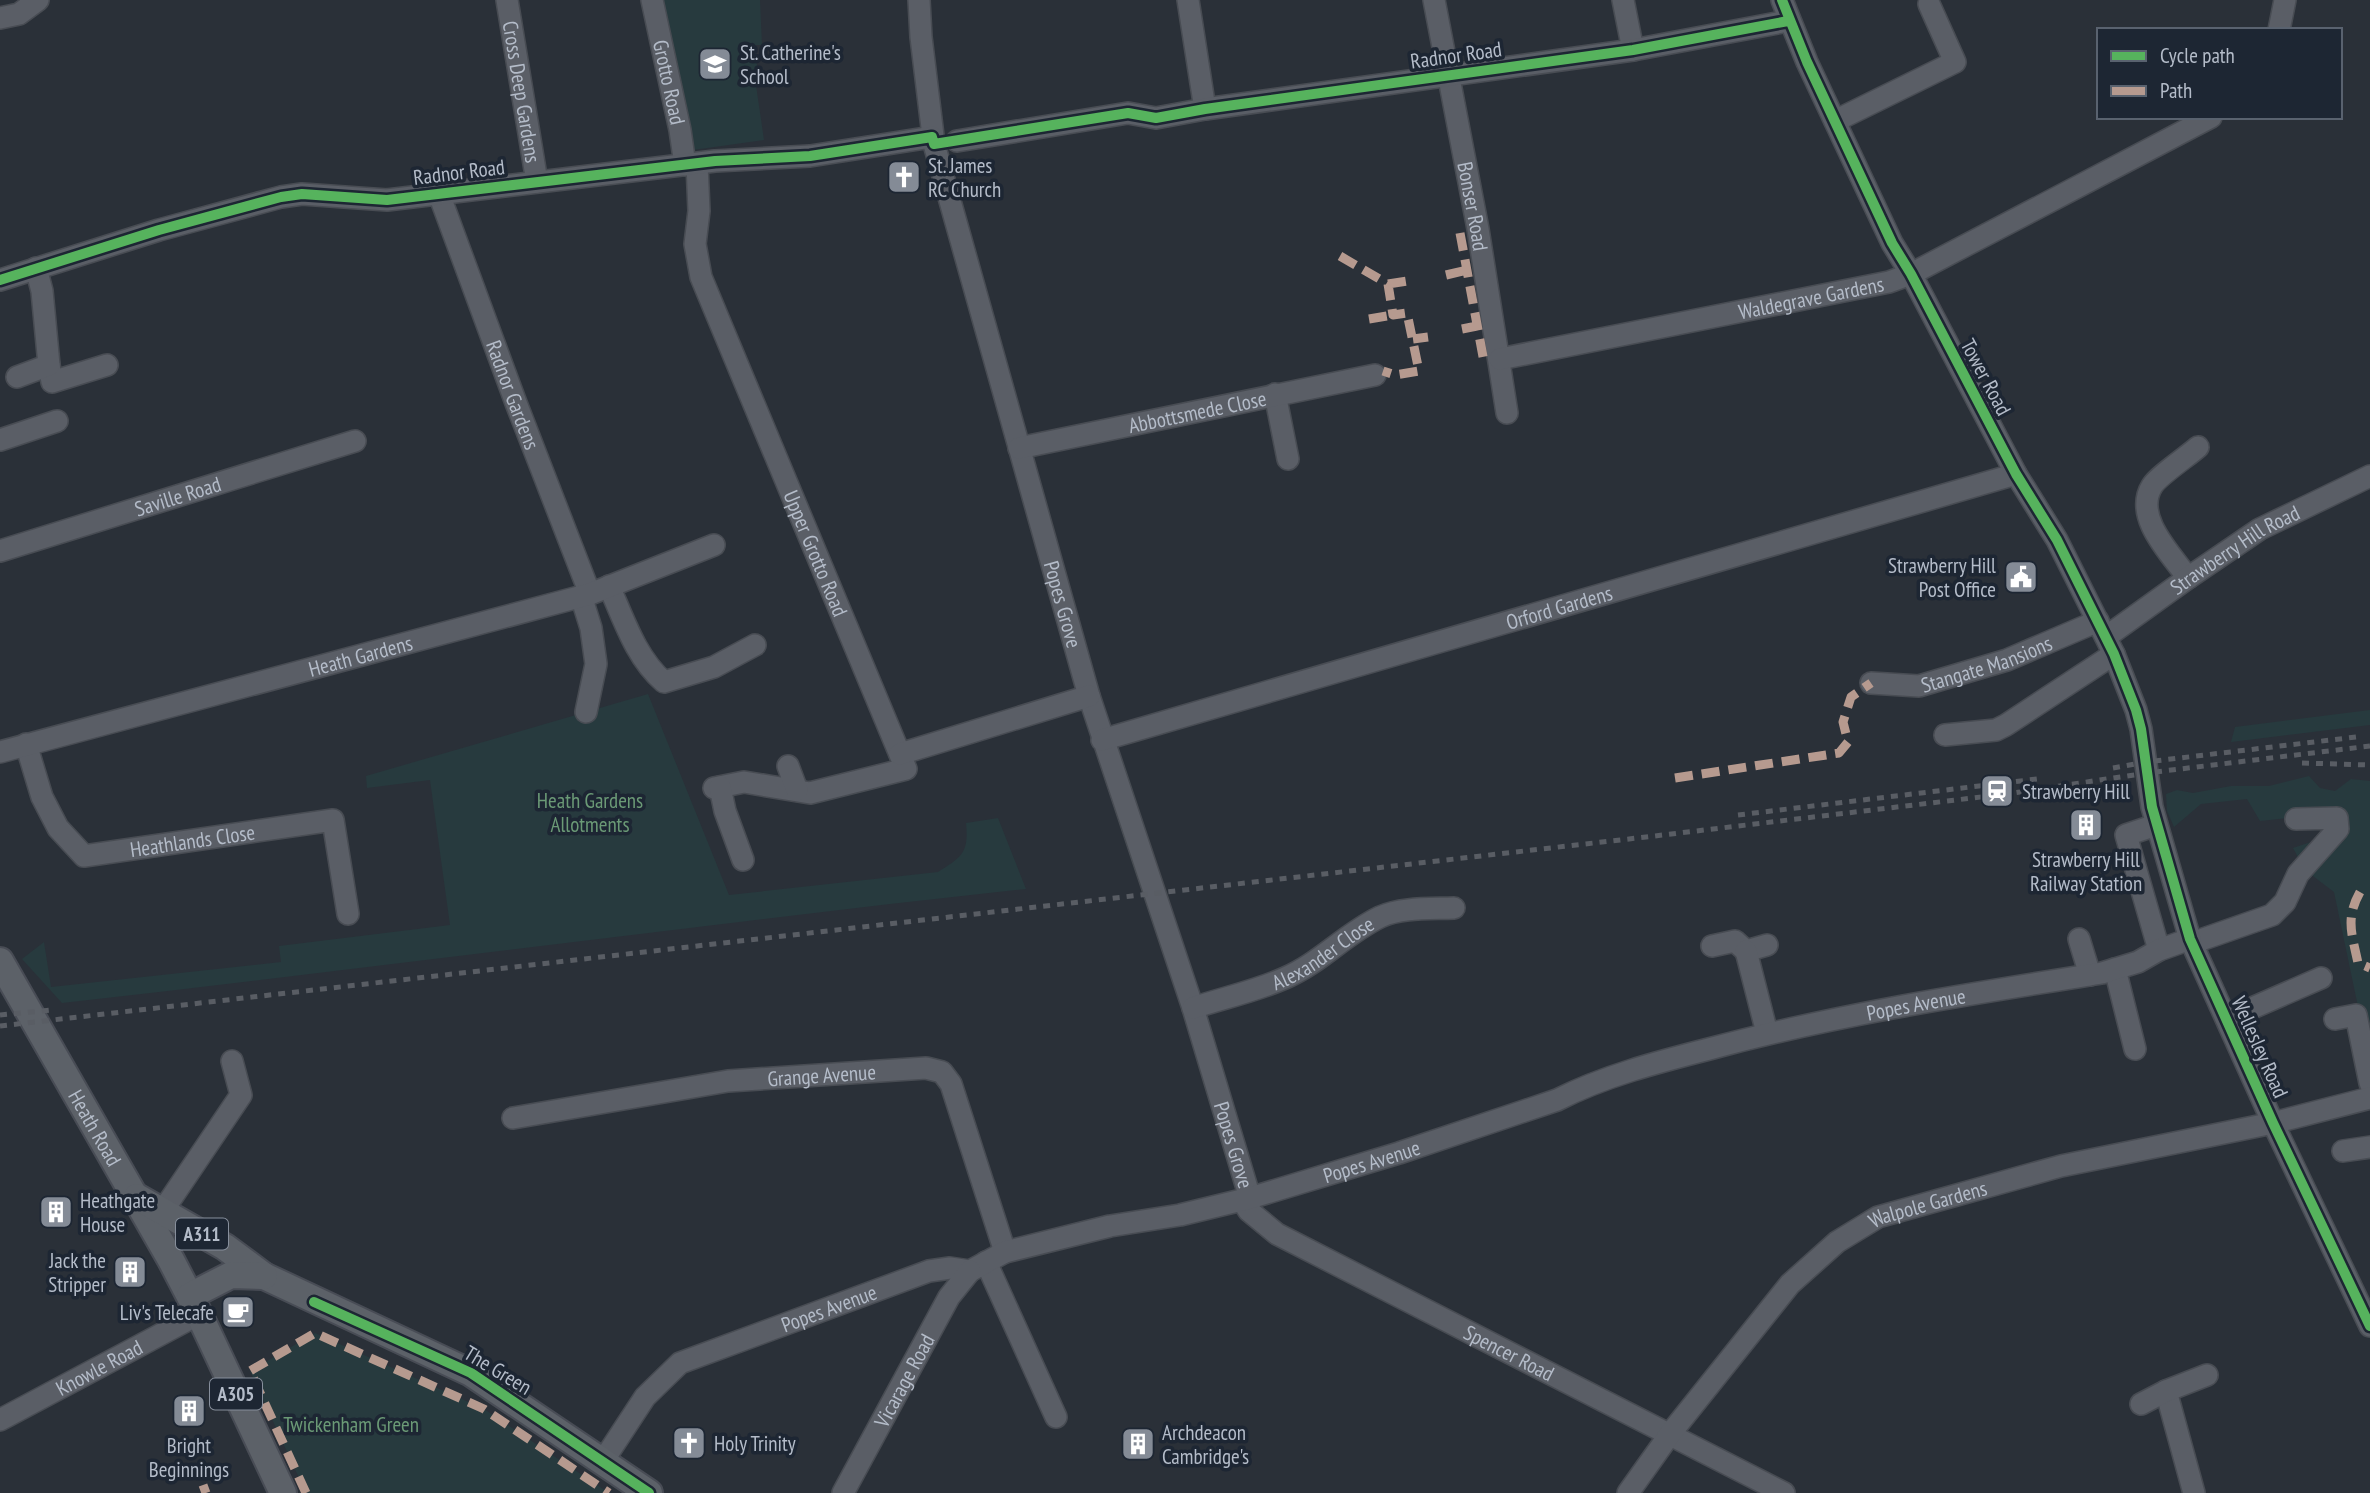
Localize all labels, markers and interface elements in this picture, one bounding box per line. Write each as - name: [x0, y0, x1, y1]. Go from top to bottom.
- street label: Cross Deep Gardens: [497, 19, 547, 165]
- legend: [2097, 28, 2342, 119]
- street label: Radnor Road: [1409, 35, 1503, 75]
- street label: Grotto Road: [647, 37, 692, 127]
- place label: St. Catherine's School: [740, 39, 841, 90]
- text: Cycle path: [2160, 42, 2235, 69]
- school or university icon: St. Catherine's School: [696, 45, 734, 83]
- text: Path: [2160, 77, 2192, 104]
- place label: St. James RC Church: [928, 152, 1001, 203]
- street label: Radnor Road: [412, 153, 506, 191]
- church icon: St. James RC Church: [885, 158, 923, 196]
- street label: Bonser Road: [1452, 159, 1495, 253]
- street label: Waldegrave Gardens: [1736, 270, 1886, 325]
- street label: Tower Road: [1955, 334, 2017, 420]
- street label: Radnor Gardens: [480, 336, 546, 453]
- street label: Abbottsmede Close: [1126, 384, 1269, 439]
- street label: Saville Road: [131, 470, 224, 522]
- street label: Upper Grotto Road: [778, 486, 854, 620]
- street label: Strawberry Hill Road: [2165, 499, 2304, 600]
- place label: Strawberry Hill Post Office: [1888, 552, 1996, 603]
- street label: Popes Grove: [1038, 558, 1088, 651]
- public building icon: Strawberry Hill Post Office: [2002, 558, 2040, 596]
- street label: Orford Gardens: [1503, 579, 1615, 635]
- street label: Heath Gardens: [305, 629, 415, 682]
- street label: Stangate Mansions: [1918, 629, 2056, 698]
- station icon: Strawberry Hill: [1978, 772, 2016, 810]
- place label: Strawberry Hill: [2022, 778, 2130, 805]
- park label: Heath Gardens Allotments: [537, 787, 643, 838]
- building icon: Strawberry Hill Railway Station: [2067, 806, 2105, 844]
- street label: Heathlands Close: [128, 818, 257, 863]
- place label: Strawberry Hill Railway Station: [2030, 846, 2142, 897]
- street label: Alexander Close: [1268, 910, 1378, 996]
- street label: Popes Avenue: [1864, 982, 1967, 1026]
- street label: Wellesley Road: [2226, 992, 2294, 1102]
- street label: Grange Avenue: [767, 1058, 877, 1092]
- street label: Heath Road: [63, 1085, 128, 1171]
- street label: Popes Grove: [1208, 1098, 1260, 1191]
- street label: Popes Avenue: [1320, 1133, 1423, 1189]
- street label: Walpole Gardens: [1863, 1174, 1990, 1233]
- place label: Heathgate House: [80, 1187, 155, 1238]
- building icon: Heathgate House: [37, 1193, 75, 1231]
- road number: A311: [176, 1218, 228, 1250]
- place label: Jack the Stripper: [48, 1247, 106, 1298]
- building icon: Jack the Stripper: [111, 1253, 149, 1291]
- street label: Popes Avenue: [777, 1278, 880, 1338]
- cafe icon: Liv's Telecafe: [219, 1293, 257, 1331]
- place label: Liv's Telecafe: [120, 1299, 214, 1326]
- street label: Spencer Road: [1459, 1318, 1559, 1387]
- street label: Vicarage Road: [867, 1329, 940, 1433]
- street label: Knowle Road: [51, 1333, 147, 1401]
- street label: The Green: [459, 1339, 537, 1401]
- road number: A305: [210, 1378, 262, 1410]
- building icon: Bright Beginnings: [170, 1392, 208, 1430]
- park label: Twickenham Green: [283, 1411, 419, 1438]
- place label: Archdeacon Cambridge's: [1162, 1419, 1249, 1470]
- church icon: Holy Trinity: [670, 1424, 708, 1462]
- building icon: Archdeacon Cambridge's: [1119, 1425, 1157, 1463]
- place label: Holy Trinity: [714, 1430, 796, 1457]
- place label: Bright Beginnings: [149, 1432, 229, 1483]

